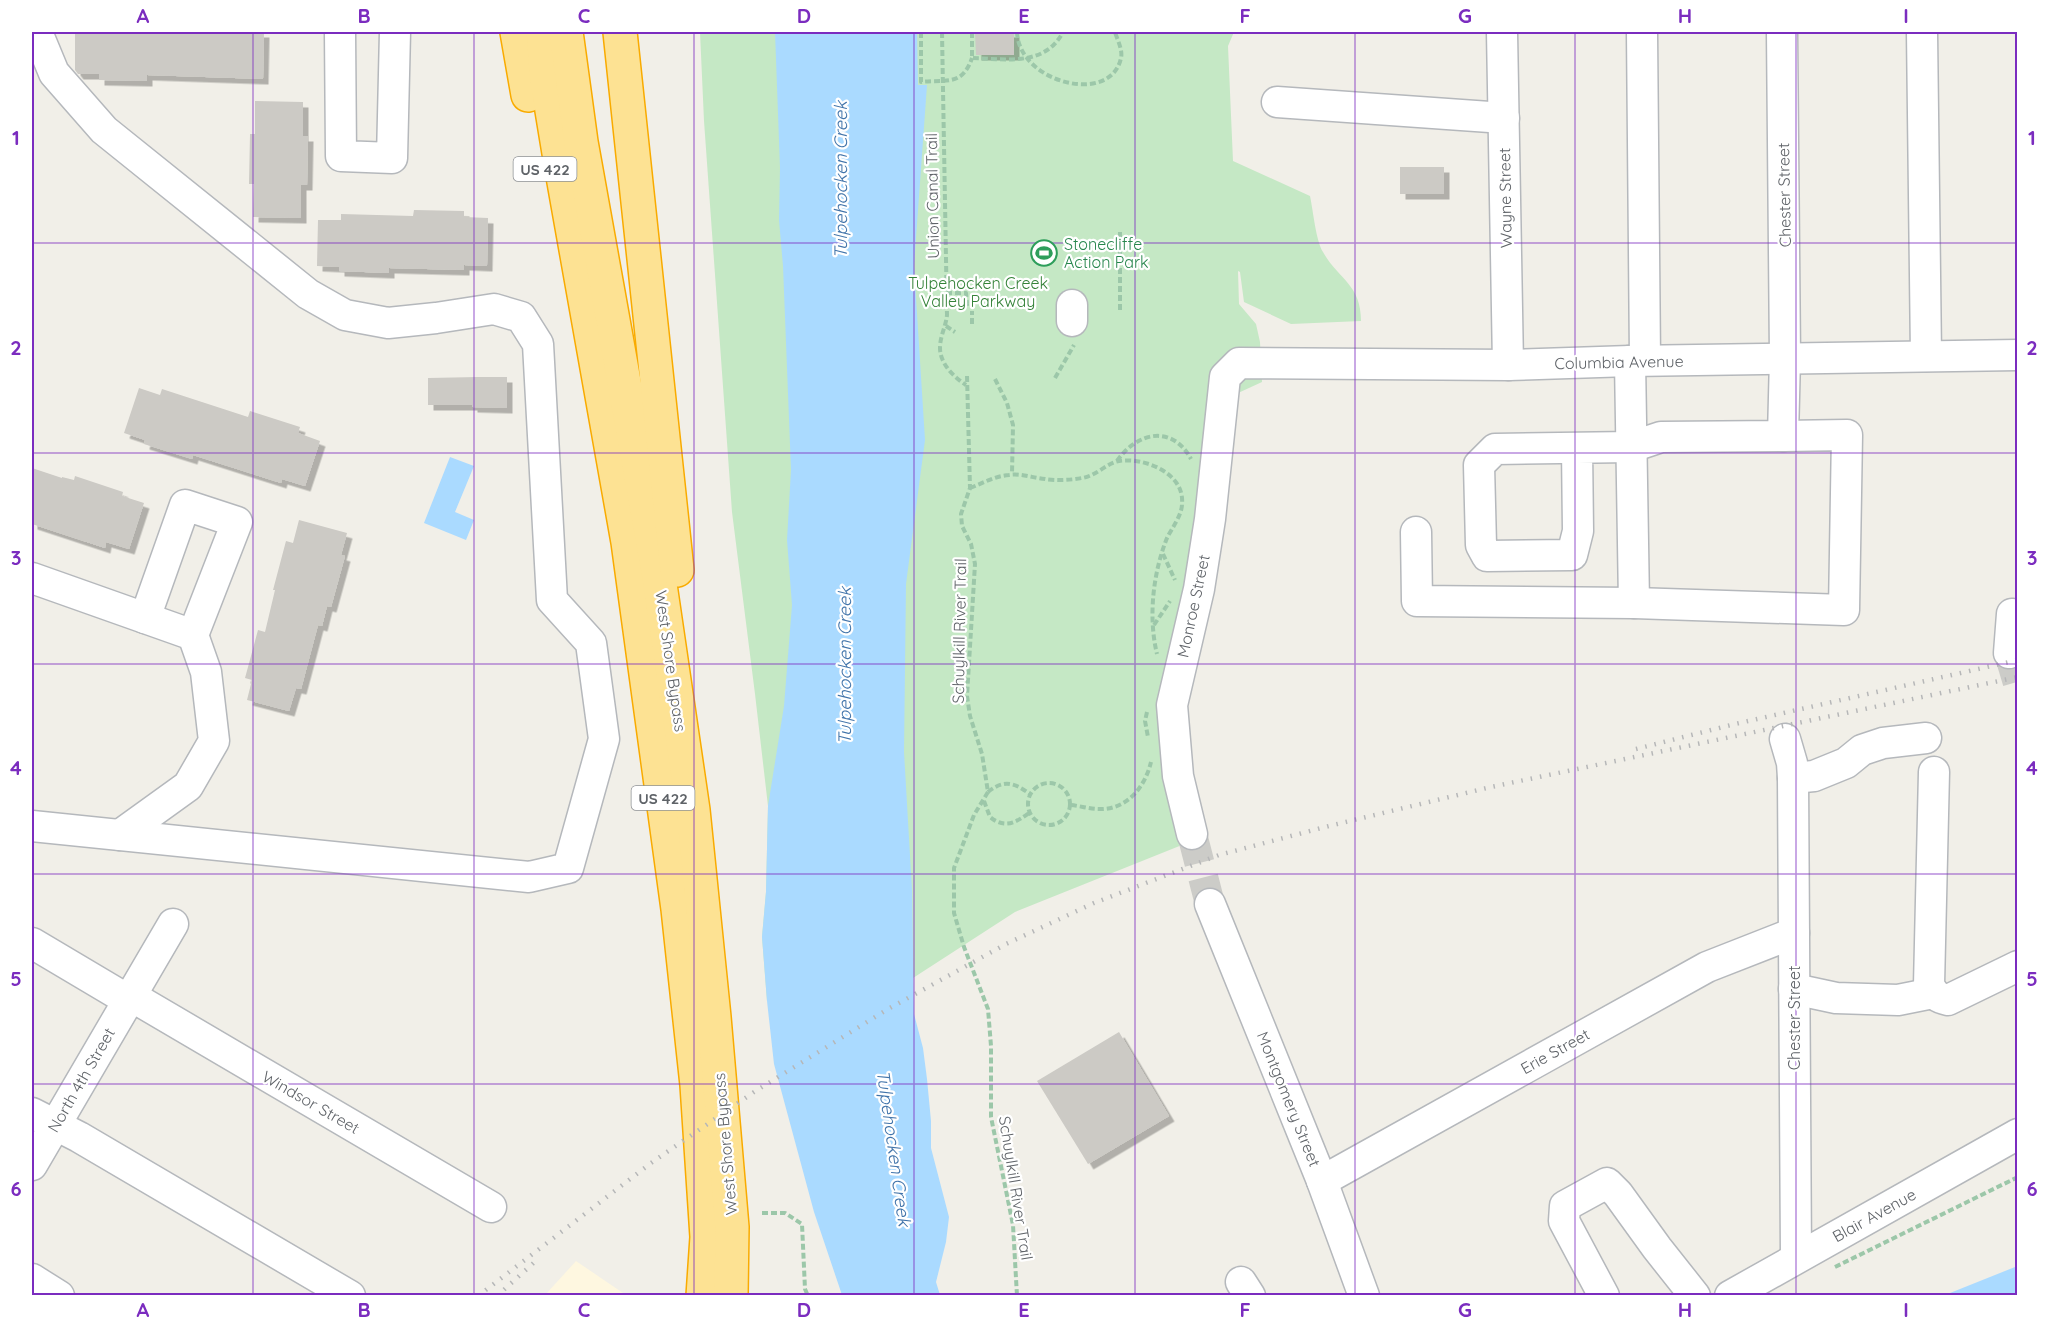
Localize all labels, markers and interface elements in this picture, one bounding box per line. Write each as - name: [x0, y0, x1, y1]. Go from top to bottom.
- text: A: [137, 3, 150, 28]
- text: B: [357, 3, 371, 28]
- text: C: [578, 3, 591, 28]
- text: D: [797, 3, 811, 28]
- text: E: [1018, 3, 1030, 28]
- text: F: [1239, 3, 1251, 28]
- text: G: [1458, 3, 1472, 28]
- text: H: [1678, 3, 1692, 28]
- text: I: [1903, 3, 1909, 28]
- water label: Tulpehocken Creek: [829, 100, 852, 259]
- text: 1: [12, 125, 20, 150]
- text: 1: [2028, 125, 2036, 150]
- street label: Union Canal Trail: [921, 133, 943, 259]
- street label: Chester Street: [1773, 142, 1795, 248]
- street label: Wayne Street: [1494, 148, 1516, 248]
- road number: US 422: [514, 157, 576, 181]
- place label: Stonecliffe Action Park: [1064, 234, 1149, 272]
- sports icon: Stonecliffe Action Park: [1029, 238, 1059, 268]
- park label: Tulpehocken Creek Valley Parkway: [908, 273, 1048, 311]
- text: 2: [10, 335, 22, 360]
- text: 2: [2026, 335, 2038, 360]
- street label: Columbia Avenue: [1554, 351, 1684, 373]
- text: 3: [11, 545, 21, 570]
- text: 3: [2027, 545, 2037, 570]
- street label: Monroe Street: [1172, 553, 1214, 659]
- street label: Schuylkill River Trail: [948, 558, 970, 704]
- water label: Tulpehocken Creek: [833, 586, 856, 745]
- street label: West Shore Bypass: [651, 589, 691, 733]
- text: 4: [10, 755, 22, 780]
- text: 4: [2026, 755, 2038, 780]
- road number: US 422: [632, 786, 694, 810]
- text: 5: [10, 966, 22, 991]
- street label: Chester Street: [1784, 966, 1804, 1070]
- text: 5: [2026, 966, 2038, 991]
- street label: North 4th Street: [43, 1024, 119, 1136]
- street label: Erie Street: [1517, 1024, 1593, 1078]
- street label: Montgomery Street: [1253, 1029, 1325, 1169]
- street label: Windsor Street: [259, 1066, 363, 1138]
- water label: Tulpehocken Creek: [872, 1068, 917, 1229]
- street label: West Shore Bypass: [709, 1072, 741, 1216]
- street label: Schuylkill River Trail: [995, 1115, 1037, 1261]
- text: 6: [10, 1176, 22, 1201]
- text: 6: [2026, 1176, 2038, 1201]
- street label: Blair Avenue: [1829, 1184, 1919, 1246]
- text: A: [137, 1297, 150, 1322]
- text: B: [357, 1297, 371, 1322]
- text: C: [578, 1297, 591, 1322]
- text: D: [797, 1297, 811, 1322]
- text: E: [1018, 1297, 1030, 1322]
- text: F: [1239, 1297, 1251, 1322]
- text: G: [1458, 1297, 1472, 1322]
- text: H: [1678, 1297, 1692, 1322]
- text: I: [1903, 1297, 1909, 1322]

